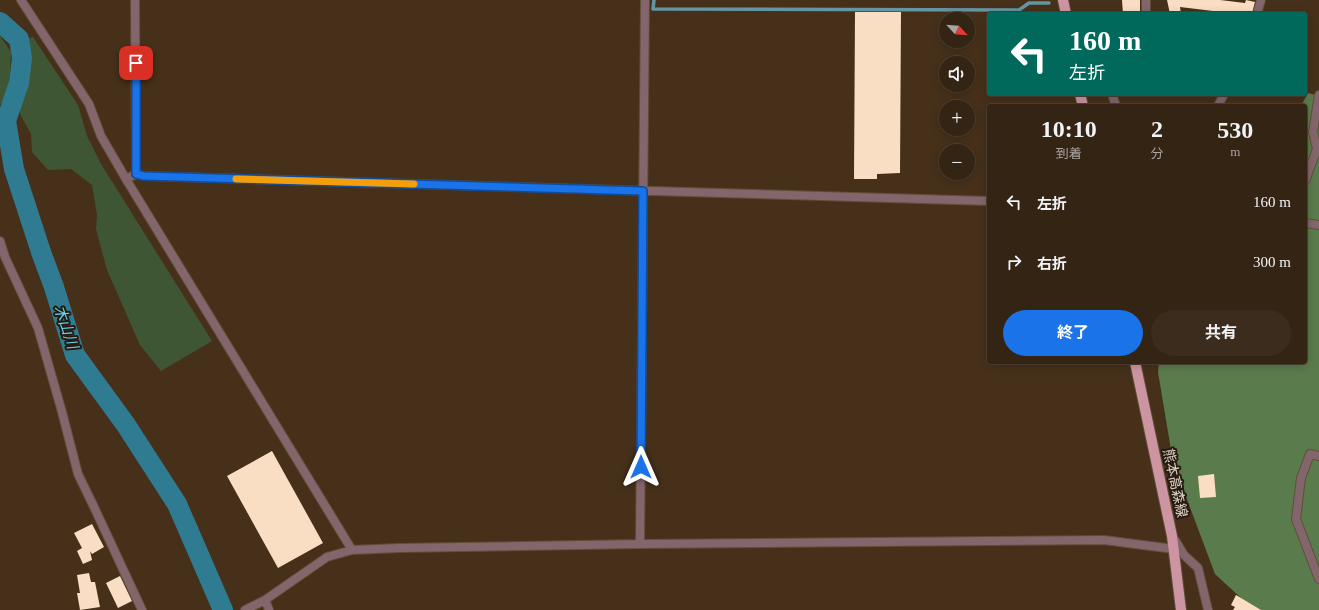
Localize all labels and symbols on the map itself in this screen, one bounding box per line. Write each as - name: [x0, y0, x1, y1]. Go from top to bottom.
- north arrow: [939, 12, 975, 48]
- pin: [119, 46, 153, 80]
- water label: 木山川: [51, 303, 82, 353]
- position arrow: [620, 446, 662, 488]
- street label: 熊本高森線: [1160, 447, 1191, 519]

